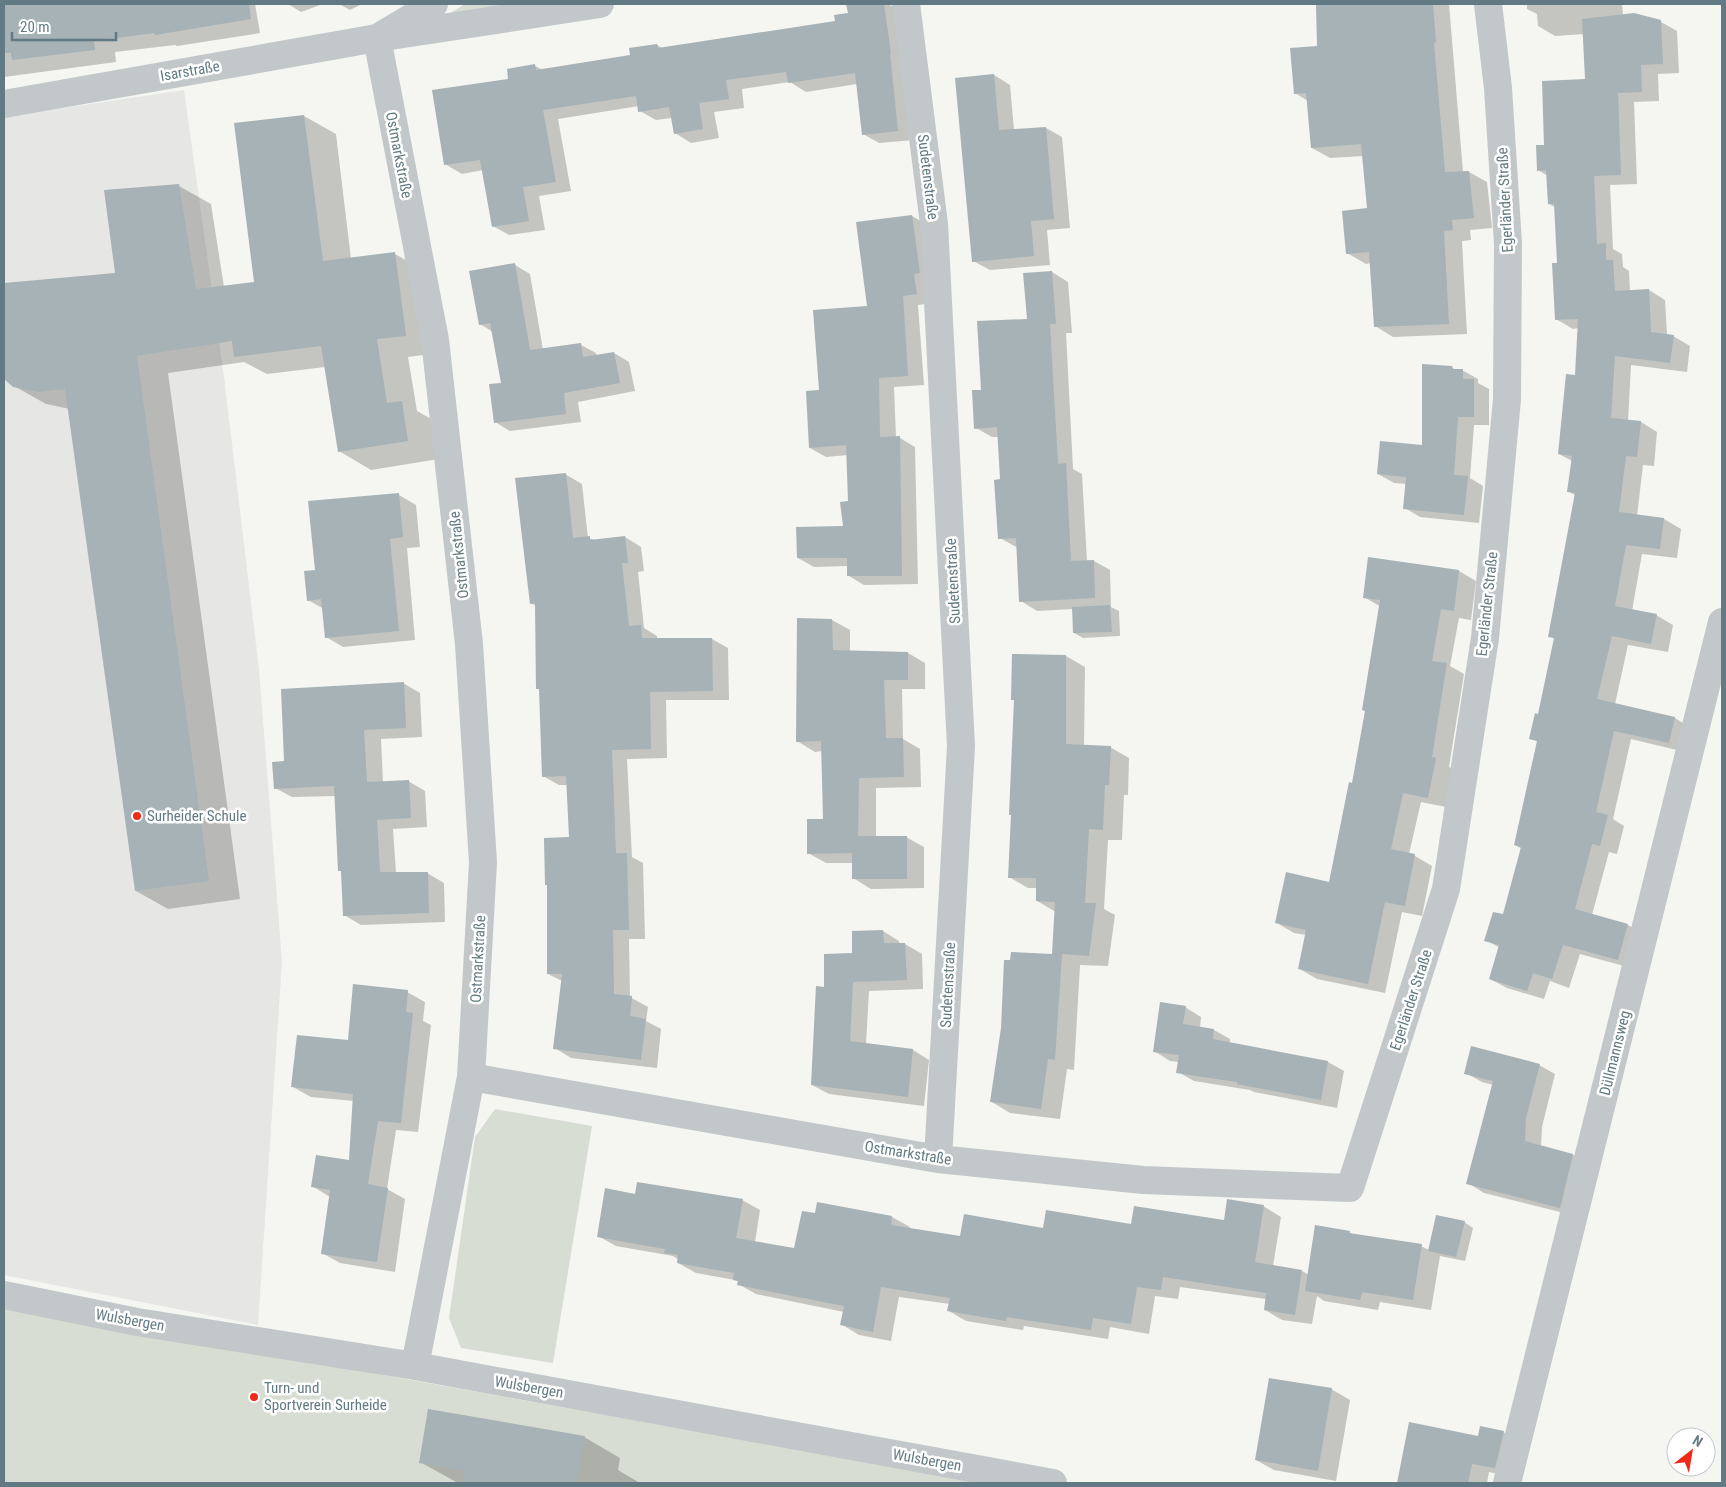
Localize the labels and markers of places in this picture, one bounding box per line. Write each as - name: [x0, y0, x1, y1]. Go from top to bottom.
- place label: Surheider Schule: [147, 807, 246, 825]
- marker: Surheider Schule: [131, 810, 143, 822]
- place label: Turn- und Sportverein Surheide: [264, 1379, 387, 1414]
- marker: Turn- und Sportverein Surheide: [248, 1391, 260, 1403]

